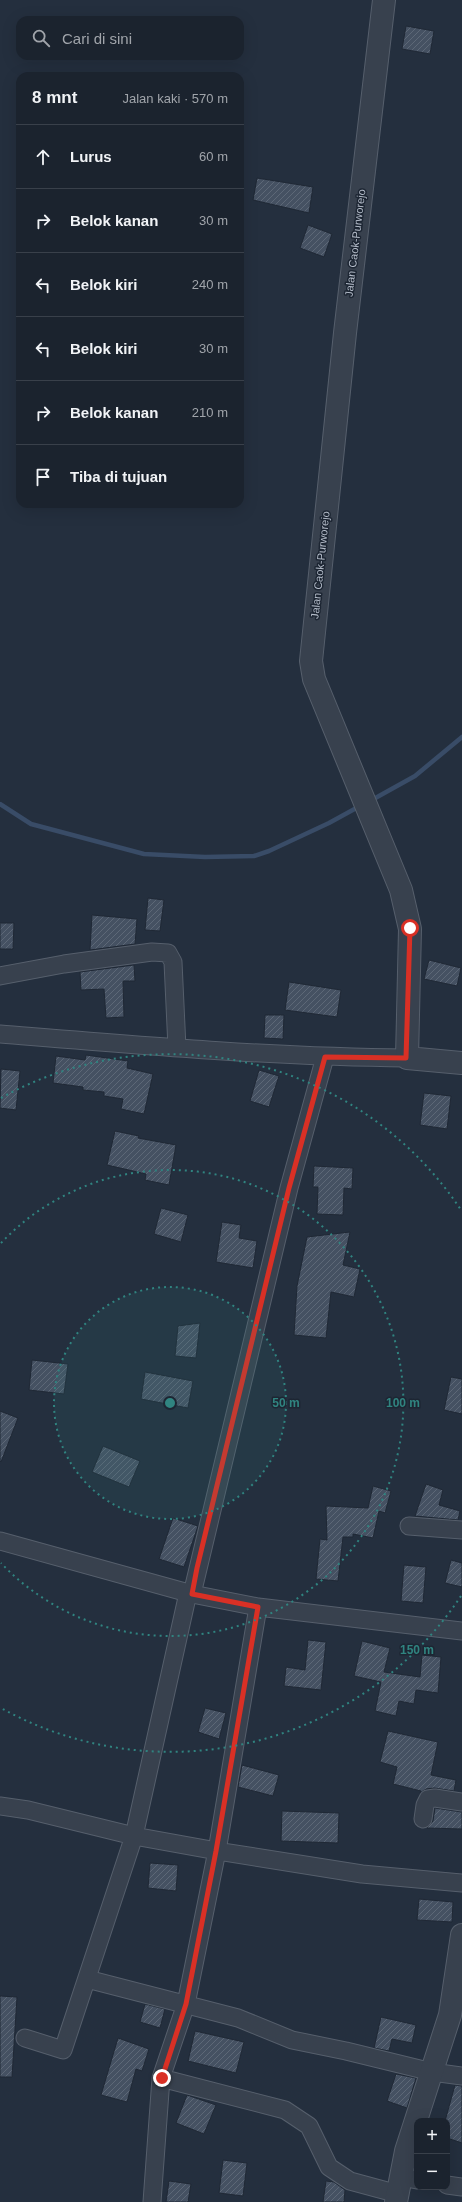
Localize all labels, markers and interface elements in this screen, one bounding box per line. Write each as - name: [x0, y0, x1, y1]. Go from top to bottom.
- search box: [16, 16, 244, 60]
- icon: search: [30, 27, 52, 49]
- text: Cari di sini: [62, 30, 132, 47]
- text: 8 mnt: [32, 88, 77, 107]
- text: Jalan kaki · 570 m: [123, 91, 228, 106]
- icon: ahead: [32, 146, 54, 168]
- text: Lurus: [70, 148, 112, 165]
- text: 60 m: [199, 149, 228, 164]
- street label: Jalan Caok-Purworejo: [342, 189, 368, 297]
- icon: right: [32, 210, 54, 232]
- text: Belok kanan: [70, 212, 158, 229]
- text: 30 m: [199, 213, 228, 228]
- icon: left: [32, 274, 54, 296]
- text: Belok kiri: [70, 276, 138, 293]
- text: 240 m: [192, 277, 228, 292]
- icon: left: [32, 338, 54, 360]
- text: Belok kiri: [70, 340, 138, 357]
- text: 30 m: [199, 341, 228, 356]
- icon: right: [32, 402, 54, 424]
- text: Belok kanan: [70, 404, 158, 421]
- text: 210 m: [192, 405, 228, 420]
- icon: arrive: [32, 466, 54, 488]
- text: Tiba di tujuan: [70, 468, 167, 485]
- street label: Jalan Caok-Purworejo: [308, 511, 332, 619]
- route start: [401, 919, 419, 937]
- centre of rings: [163, 1396, 177, 1410]
- text: 50 m: [272, 1396, 300, 1410]
- text: 100 m: [386, 1396, 420, 1410]
- text: 150 m: [400, 1643, 434, 1657]
- route end: [153, 2069, 171, 2087]
- map controls: [414, 2118, 450, 2190]
- button: +: [414, 2118, 450, 2154]
- button: −: [414, 2154, 450, 2190]

